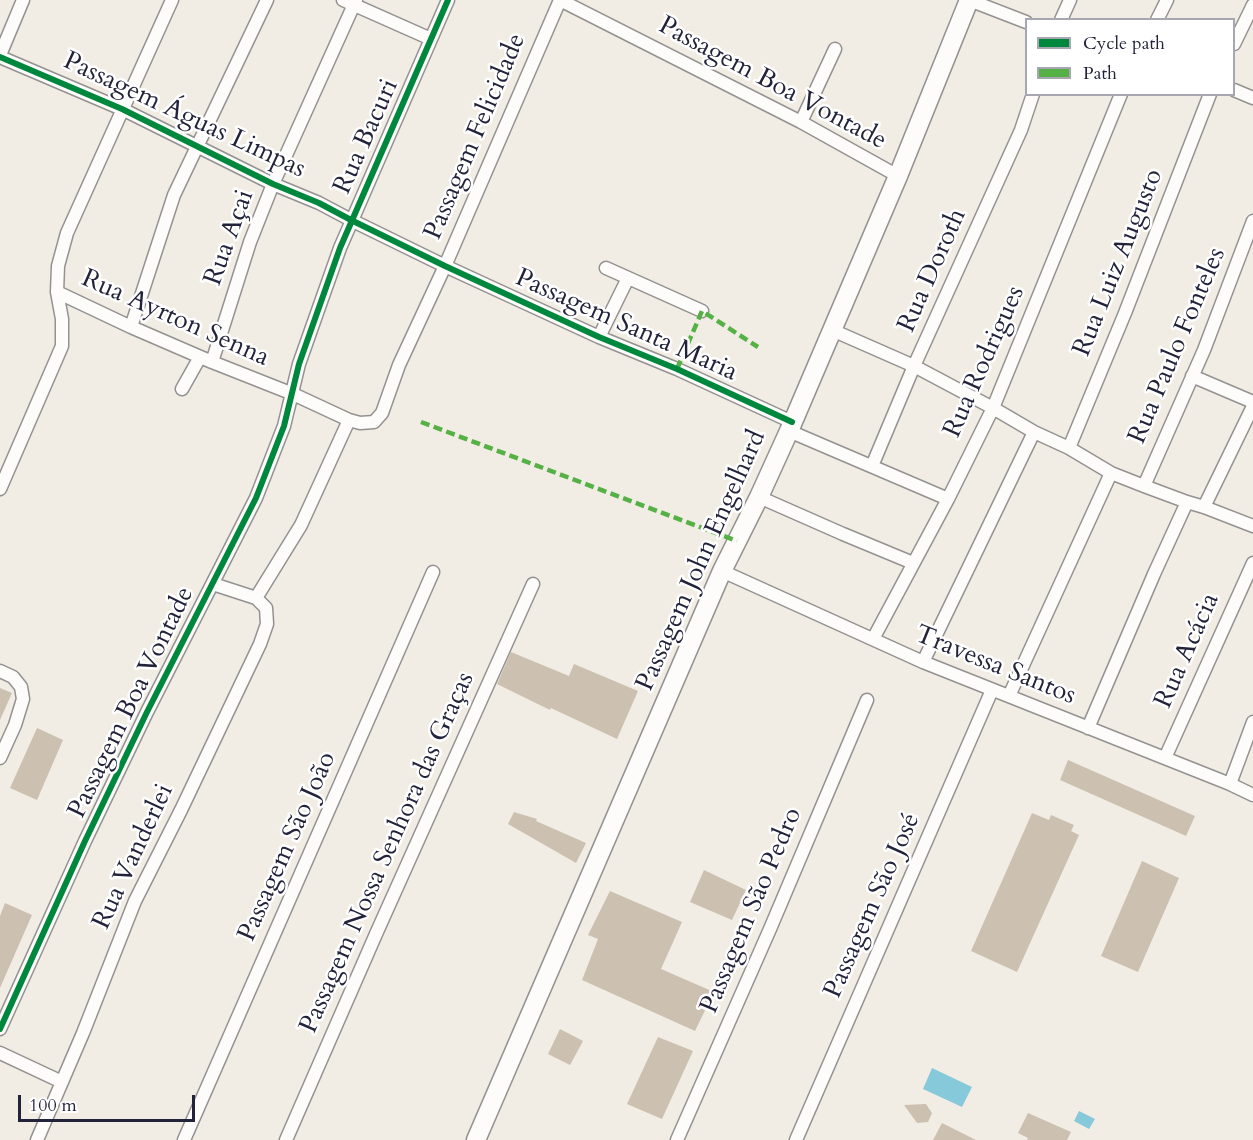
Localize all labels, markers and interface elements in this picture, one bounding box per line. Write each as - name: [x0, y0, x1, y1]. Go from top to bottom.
- street label: Passagem Boa Vontade: [653, 11, 891, 157]
- legend: [1025, 18, 1235, 96]
- street label: Passagem Felicidade: [418, 29, 534, 245]
- text: Cycle path: [1083, 31, 1165, 56]
- street label: Passagem Águas Limpas: [58, 46, 310, 186]
- text: Path: [1083, 61, 1117, 86]
- street label: Rua Bacuri: [328, 75, 406, 199]
- street label: Rua Luiz Augusto: [1067, 165, 1171, 361]
- street label: Rua Açai: [198, 186, 262, 290]
- street label: Rua Doroth: [892, 204, 974, 338]
- street label: Rua Paulo Fonteles: [1123, 243, 1233, 449]
- street label: Passagem Santa Maria: [510, 263, 742, 389]
- street label: Rua Ayrton Senna: [76, 264, 274, 374]
- street label: Rua Rodrigues: [938, 281, 1032, 443]
- street label: Passagem John Engelhard: [630, 426, 774, 696]
- street label: Passagem Boa Vontade: [62, 582, 202, 824]
- street label: Rua Acácia: [1149, 589, 1227, 713]
- street label: Travessa Santos: [910, 620, 1080, 712]
- street label: Passagem Nossa Senhora das Graças: [294, 668, 482, 1038]
- street label: Passagem São João: [232, 747, 344, 947]
- street label: Rua Vanderlei: [87, 779, 181, 935]
- street label: Passagem São Pedro: [695, 803, 809, 1019]
- street label: Passagem São José: [818, 809, 928, 1003]
- scale bar: [21, 1083, 198, 1121]
- text: 100 m: [29, 1093, 77, 1118]

